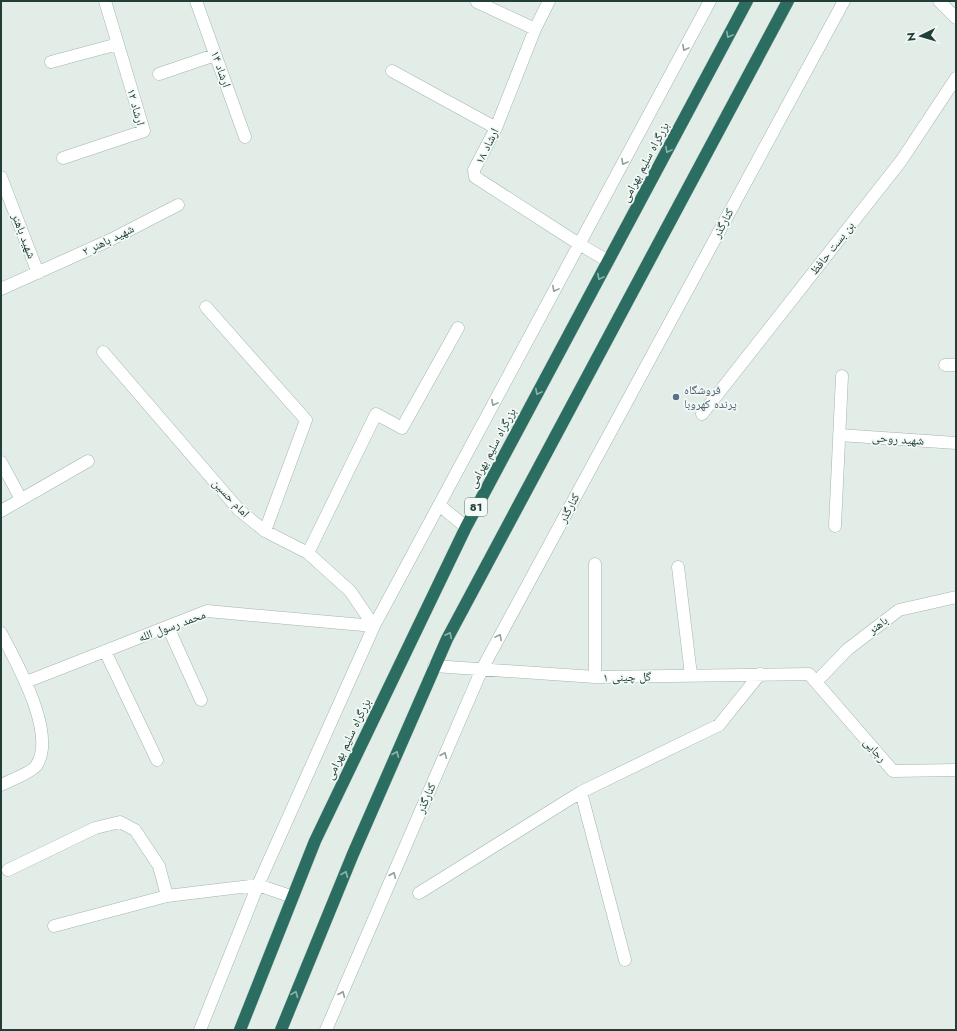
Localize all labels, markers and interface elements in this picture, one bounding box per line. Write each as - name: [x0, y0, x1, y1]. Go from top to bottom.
- north arrow: [901, 16, 941, 56]
- one-way arrow: [726, 31, 734, 39]
- text: N: [903, 32, 919, 42]
- one-way arrow: [682, 44, 690, 51]
- street label: ارشاد ۱۴: [206, 48, 236, 90]
- street label: ارشاد ۱۲: [122, 86, 150, 128]
- street label: بزرگراه سلیم بهرامی: [616, 119, 674, 205]
- street label: ارشاد ۱۸: [471, 125, 503, 167]
- one-way arrow: [665, 146, 672, 153]
- one-way arrow: [621, 158, 628, 165]
- street label: کنارگذر: [707, 205, 738, 242]
- street label: شهید باهنر: [7, 210, 41, 261]
- street label: بن بست حافظ: [805, 217, 859, 279]
- street label: شهید باهنر ۲: [79, 220, 137, 260]
- one-way arrow: [597, 273, 605, 280]
- one-way arrow: [553, 285, 560, 292]
- place label: فروشگاه پرنده کهروبا: [684, 381, 737, 413]
- one-way arrow: [536, 387, 543, 395]
- marker: فروشگاه پرنده کهروبا: [671, 392, 681, 402]
- one-way arrow: [491, 399, 498, 407]
- street label: بزرگراه سلیم بهرامی: [463, 405, 521, 491]
- street label: شهید روحی: [871, 428, 925, 450]
- street label: امام حسین: [208, 474, 254, 522]
- street label: کنارگذر: [553, 490, 584, 527]
- road number: 81: [465, 498, 487, 516]
- street label: محمد رسول الله: [136, 606, 208, 646]
- street label: باهنر: [863, 612, 892, 639]
- one-way arrow: [444, 632, 451, 639]
- one-way arrow: [494, 634, 501, 642]
- street label: گل چینی ۱: [603, 668, 651, 686]
- street label: بزرگراه سلیم بهرامی: [321, 695, 375, 783]
- street label: رجایی: [859, 734, 891, 767]
- one-way arrow: [391, 751, 399, 759]
- one-way arrow: [440, 752, 448, 759]
- street label: کنارگذر: [411, 780, 440, 817]
- one-way arrow: [340, 870, 348, 878]
- one-way arrow: [388, 871, 396, 879]
- one-way arrow: [291, 990, 299, 997]
- one-way arrow: [337, 991, 345, 998]

